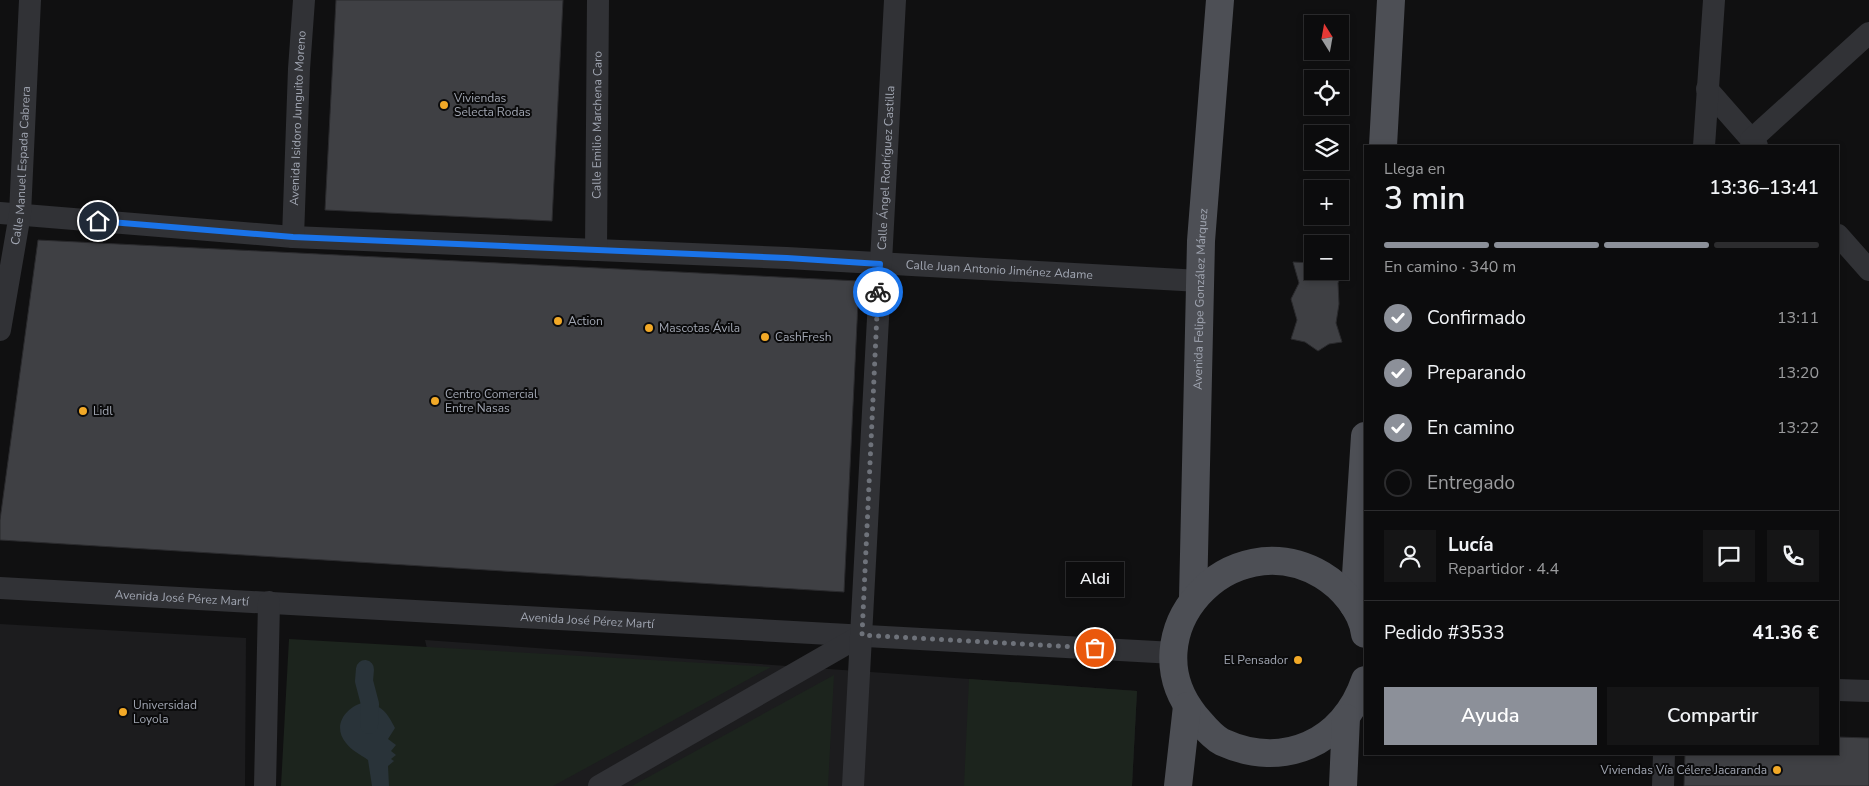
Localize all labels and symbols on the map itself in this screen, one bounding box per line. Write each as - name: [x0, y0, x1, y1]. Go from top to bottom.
- north arrow: [1304, 15, 1349, 60]
- street label: Avenida Isidoro Junguito Moreno: [286, 30, 310, 206]
- street label: Calle Emilio Marchena Caro: [588, 51, 606, 199]
- street label: Calle Ángel Rodríguez Castilla: [874, 85, 898, 250]
- street label: Calle Manuel Espada Cabrera: [7, 86, 34, 246]
- place label: Viviendas Selecta Rodas: [453, 90, 531, 120]
- marker: Viviendas Selecta Rodas: [438, 99, 450, 111]
- pin: [77, 200, 119, 242]
- street label: Avenida Felipe González Márquez: [1190, 207, 1212, 390]
- street label: Calle Juan Antonio Jiménez Adame: [905, 257, 1093, 283]
- courier: [853, 267, 903, 317]
- place label: Action: [568, 313, 603, 329]
- marker: Action: [552, 315, 564, 327]
- place label: Mascotas Ávila: [659, 320, 740, 336]
- marker: Mascotas Ávila: [643, 322, 655, 334]
- place label: CashFresh: [775, 329, 831, 345]
- marker: CashFresh: [759, 331, 771, 343]
- place label: Centro Comercial Entre Nasas: [445, 386, 538, 416]
- marker: Centro Comercial Entre Nasas: [429, 395, 441, 407]
- place label: Lidl: [93, 403, 113, 419]
- marker: Lidl: [77, 405, 89, 417]
- callout: Aldi: [1066, 563, 1124, 598]
- street label: Avenida José Pérez Martí: [114, 586, 250, 610]
- street label: Avenida José Pérez Martí: [520, 609, 656, 632]
- pin: [1074, 627, 1116, 669]
- place label: El Pensador: [1224, 652, 1289, 668]
- marker: El Pensador: [1292, 654, 1304, 666]
- place label: Universidad Loyola: [133, 697, 197, 727]
- marker: Universidad Loyola: [117, 706, 129, 718]
- place label: Viviendas Vía Célere Jacaranda: [1600, 762, 1767, 778]
- marker: Viviendas Vía Célere Jacaranda: [1771, 764, 1783, 776]

